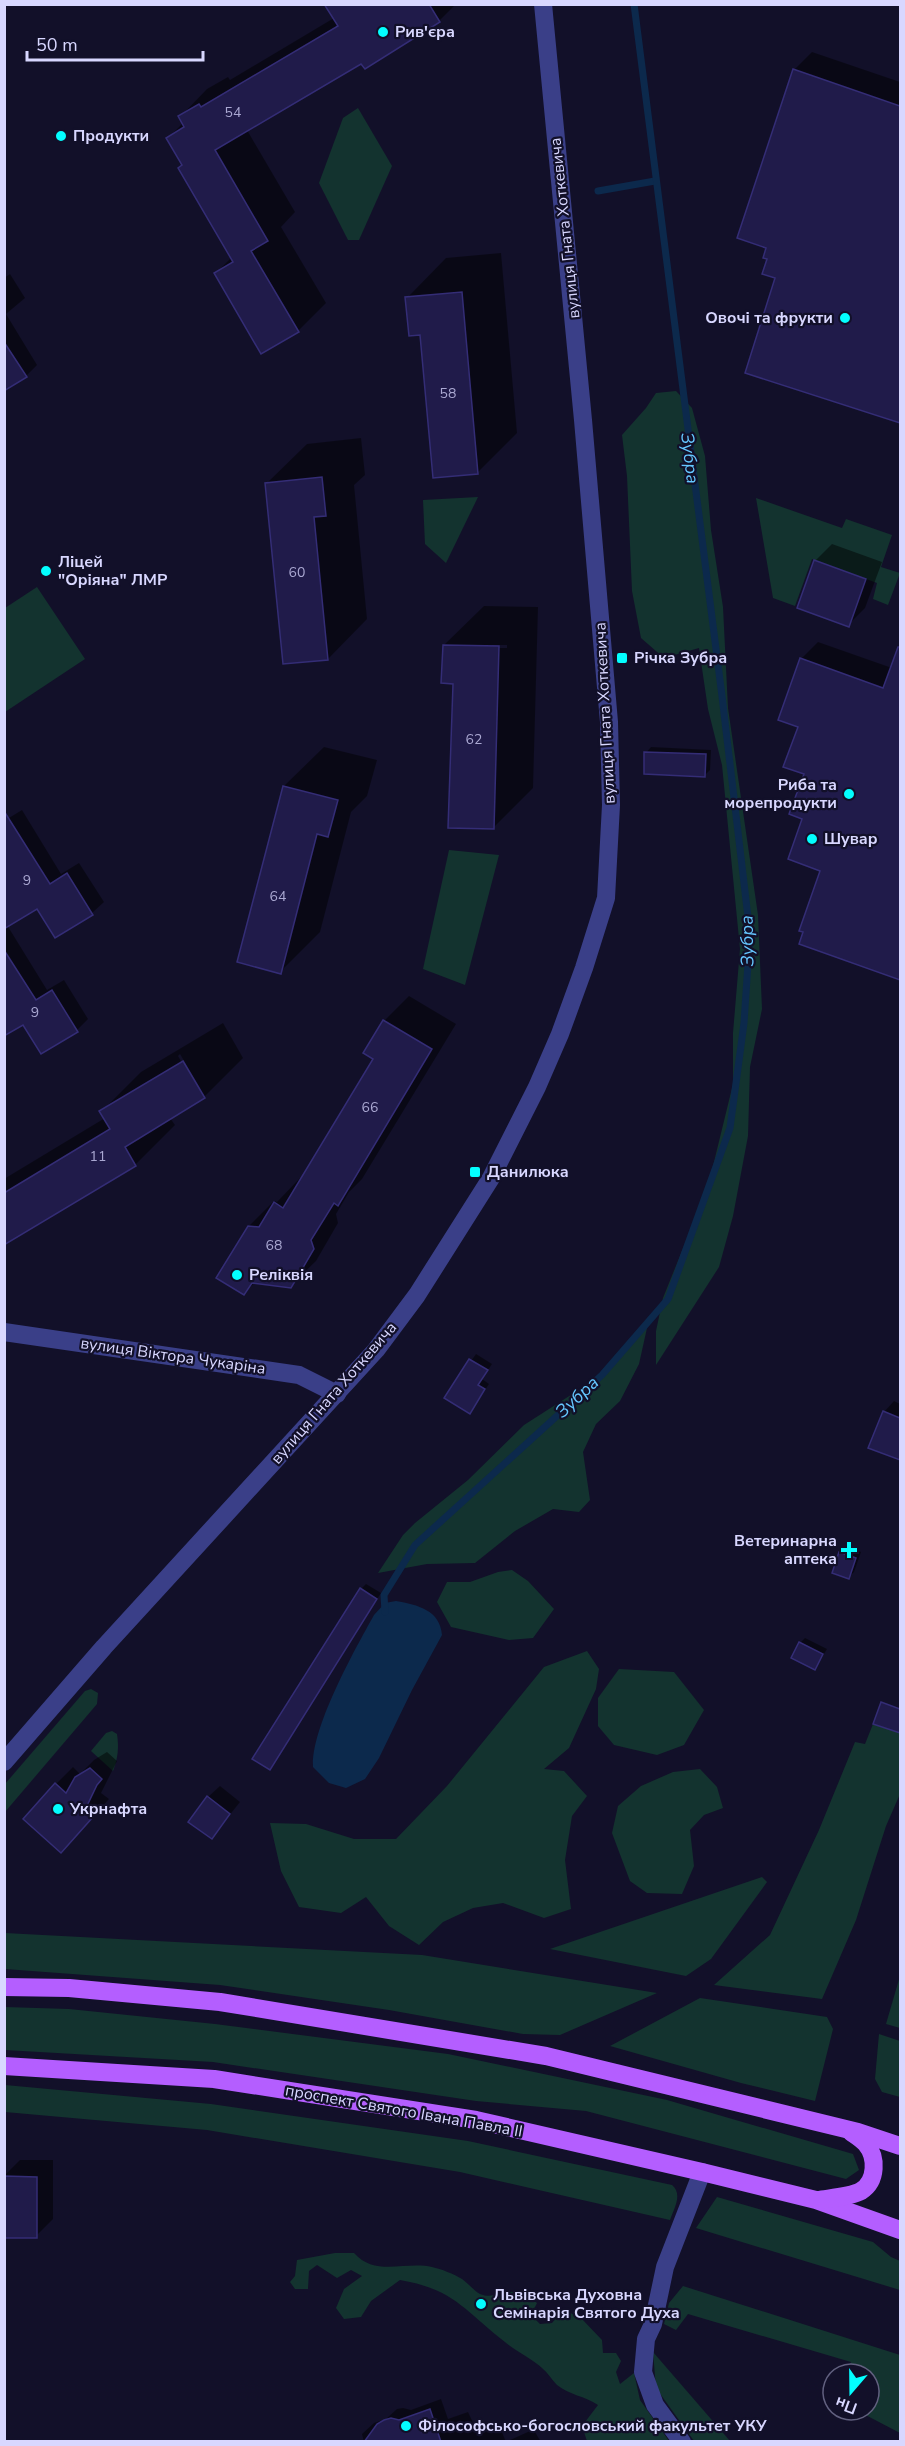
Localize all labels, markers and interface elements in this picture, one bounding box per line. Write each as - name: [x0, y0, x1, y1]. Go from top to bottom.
- place label: Рив'єра: [395, 21, 455, 43]
- scale bar: [27, 24, 202, 62]
- marker: Рив'єра: [376, 25, 390, 39]
- text: 50 m: [36, 33, 78, 57]
- house number: 54: [225, 103, 241, 122]
- place label: Продукти: [73, 125, 149, 147]
- marker: Продукти: [54, 129, 68, 143]
- street label: вулиця Гната Хоткевича: [545, 136, 585, 320]
- place label: Овочі та фрукти: [705, 307, 833, 329]
- marker: Овочі та фрукти: [838, 311, 852, 325]
- house number: 58: [440, 384, 456, 403]
- water label: Зубра: [675, 431, 705, 485]
- place label: Ліцей "Оріяна" ЛМР: [58, 551, 167, 591]
- house number: 60: [289, 563, 305, 582]
- marker: Ліцей "Оріяна" ЛМР: [39, 564, 53, 578]
- street label: вулиця Гната Хоткевича: [589, 622, 621, 804]
- place label: Річка Зубра: [634, 647, 727, 669]
- marker: Річка Зубра: [615, 651, 629, 665]
- house number: 62: [466, 730, 482, 749]
- place label: Риба та морепродукти: [724, 774, 837, 814]
- marker: Риба та морепродукти: [842, 787, 856, 801]
- place label: Шувар: [824, 828, 878, 850]
- marker: Шувар: [805, 832, 819, 846]
- house number: 9: [23, 871, 31, 890]
- house number: 64: [270, 887, 286, 906]
- water label: Зубра: [735, 915, 759, 967]
- house number: 9: [31, 1003, 39, 1022]
- house number: 66: [362, 1098, 378, 1117]
- house number: 11: [90, 1147, 106, 1166]
- place label: Данилюка: [487, 1161, 569, 1183]
- marker: Данилюка: [468, 1165, 482, 1179]
- house number: 68: [266, 1236, 282, 1255]
- place label: Реліквія: [249, 1264, 313, 1286]
- marker: Реліквія: [230, 1268, 244, 1282]
- street label: вулиця Гната Хоткевича: [266, 1317, 402, 1469]
- street label: вулиця Віктора Чукаріна: [79, 1332, 267, 1380]
- water label: Зубра: [550, 1371, 604, 1423]
- place label: Ветеринарна аптека: [734, 1530, 837, 1570]
- marker: Ветеринарна аптека: [842, 1543, 856, 1557]
- place label: Укрнафта: [69, 1798, 147, 1820]
- marker: Укрнафта: [51, 1802, 65, 1816]
- street label: проспект Святого Івана Павла II: [284, 2079, 524, 2143]
- place label: Львівська Духовна Семінарія Святого Духа: [493, 2284, 680, 2324]
- marker: Львівська Духовна Семінарія Святого Духа: [474, 2297, 488, 2311]
- north arrow: [821, 2362, 881, 2422]
- text: Пн: [832, 2391, 860, 2419]
- place label: Філософсько-богословський факультет УКУ: [418, 2415, 767, 2437]
- marker: Філософсько-богословський факультет УКУ: [399, 2419, 413, 2433]

